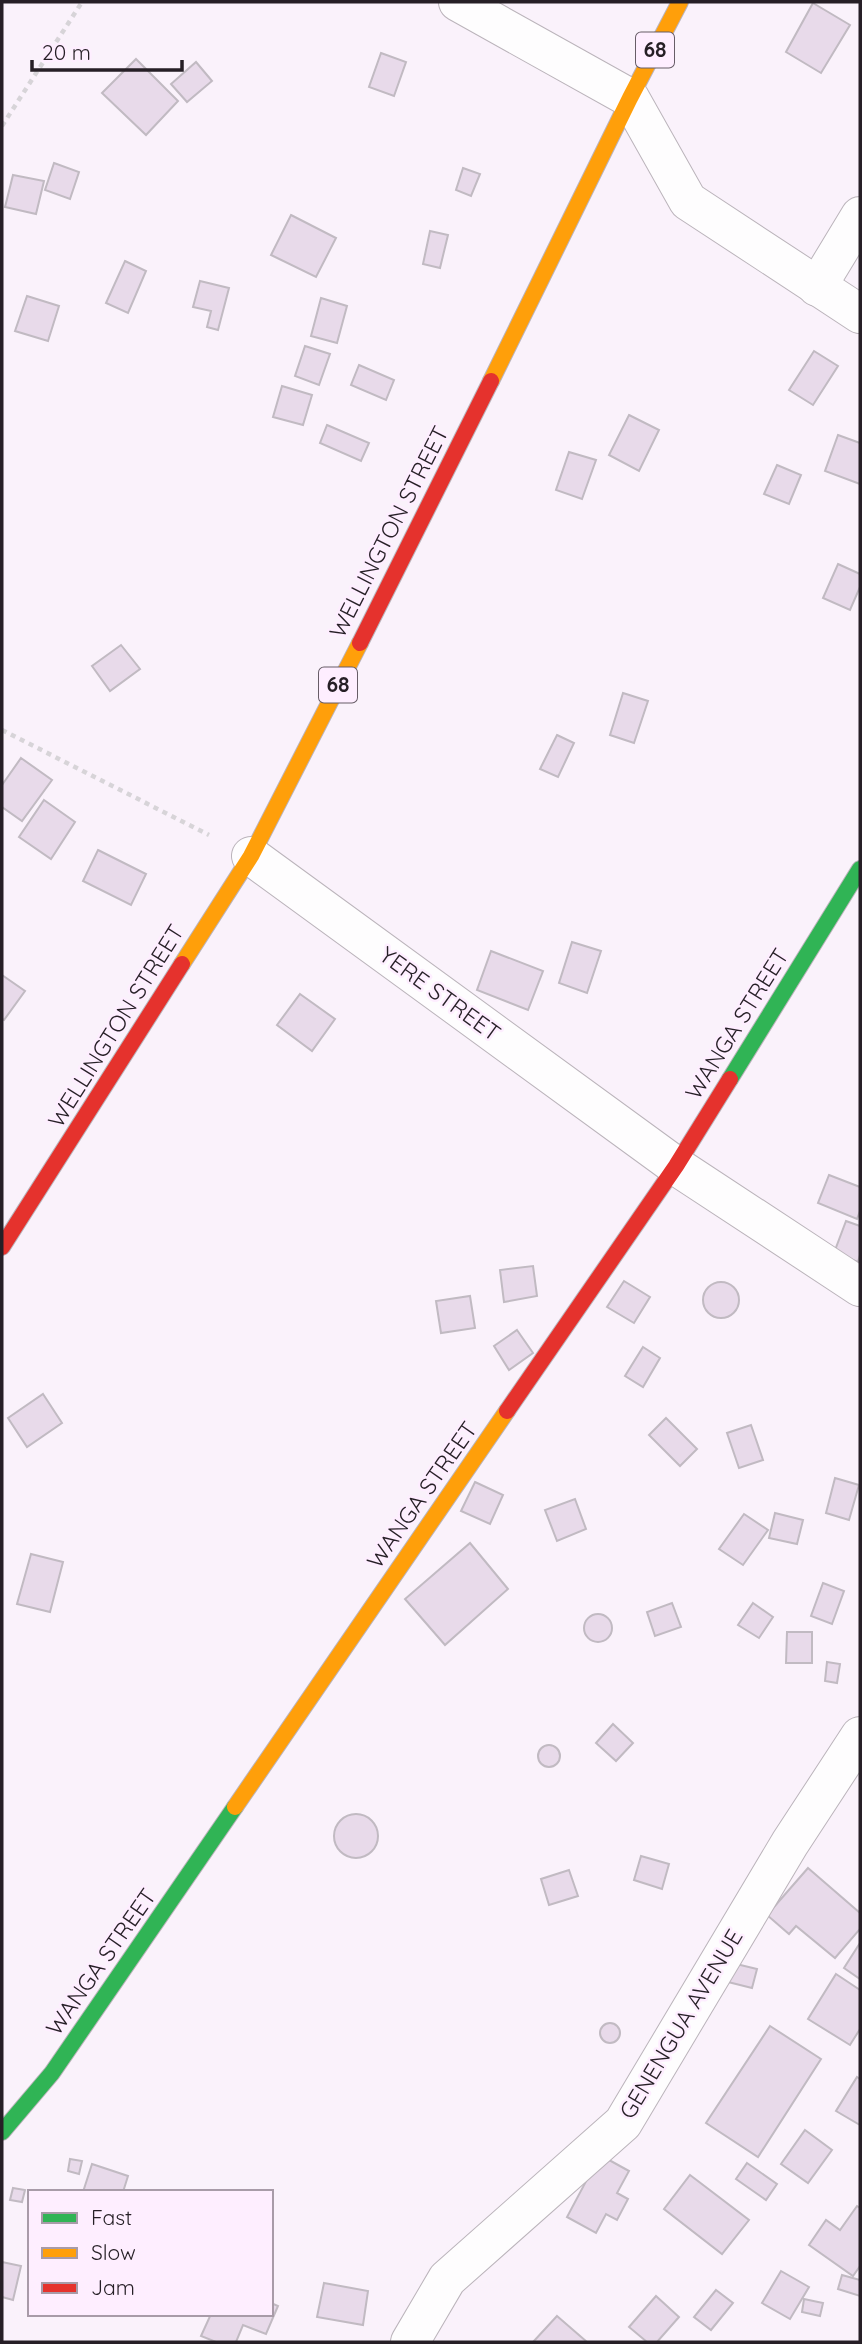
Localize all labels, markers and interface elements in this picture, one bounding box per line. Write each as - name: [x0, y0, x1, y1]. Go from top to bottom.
- scale bar: [32, 28, 182, 72]
- road number: 68: [636, 32, 674, 68]
- text: 20 m: [42, 39, 91, 65]
- street label: WELLINGTON STREET: [323, 421, 455, 643]
- road number: 68: [319, 668, 357, 702]
- street label: WELLINGTON STREET: [41, 919, 190, 1133]
- street label: YERE STREET: [374, 940, 507, 1047]
- street label: WANGA STREET: [679, 943, 795, 1105]
- street label: WANGA STREET: [360, 1416, 483, 1574]
- street label: WANGA STREET: [39, 1883, 162, 2041]
- street label: GENENGUA AVENUE: [612, 1924, 749, 2124]
- legend: [28, 2190, 273, 2316]
- text: Fast: [91, 2204, 132, 2230]
- text: Slow: [91, 2239, 136, 2265]
- text: Jam: [91, 2274, 135, 2300]

